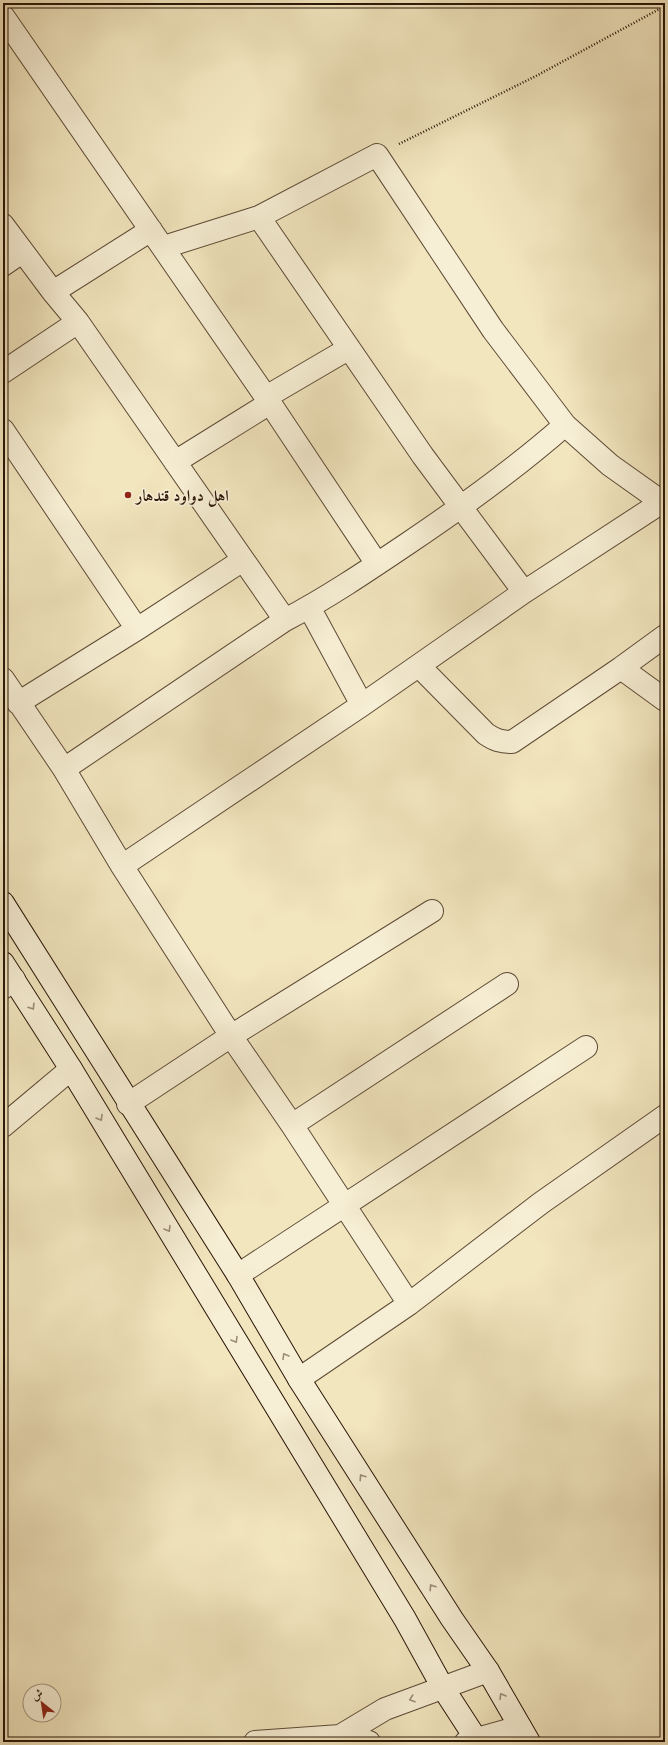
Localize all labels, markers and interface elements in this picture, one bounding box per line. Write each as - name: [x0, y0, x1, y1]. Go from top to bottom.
- place label: اهل دواود قندهار: [134, 485, 229, 507]
- marker: اهل دواود قندهار: [123, 490, 133, 500]
- one-way arrow: [27, 1003, 34, 1010]
- one-way arrow: [96, 1114, 103, 1121]
- one-way arrow: [163, 1225, 170, 1232]
- one-way arrow: [230, 1336, 237, 1343]
- one-way arrow: [282, 1353, 290, 1360]
- one-way arrow: [359, 1474, 367, 1481]
- one-way arrow: [429, 1584, 437, 1591]
- north arrow: [22, 1683, 62, 1723]
- text: ش: [29, 1686, 45, 1703]
- one-way arrow: [500, 1693, 507, 1700]
- one-way arrow: [409, 1695, 416, 1703]

